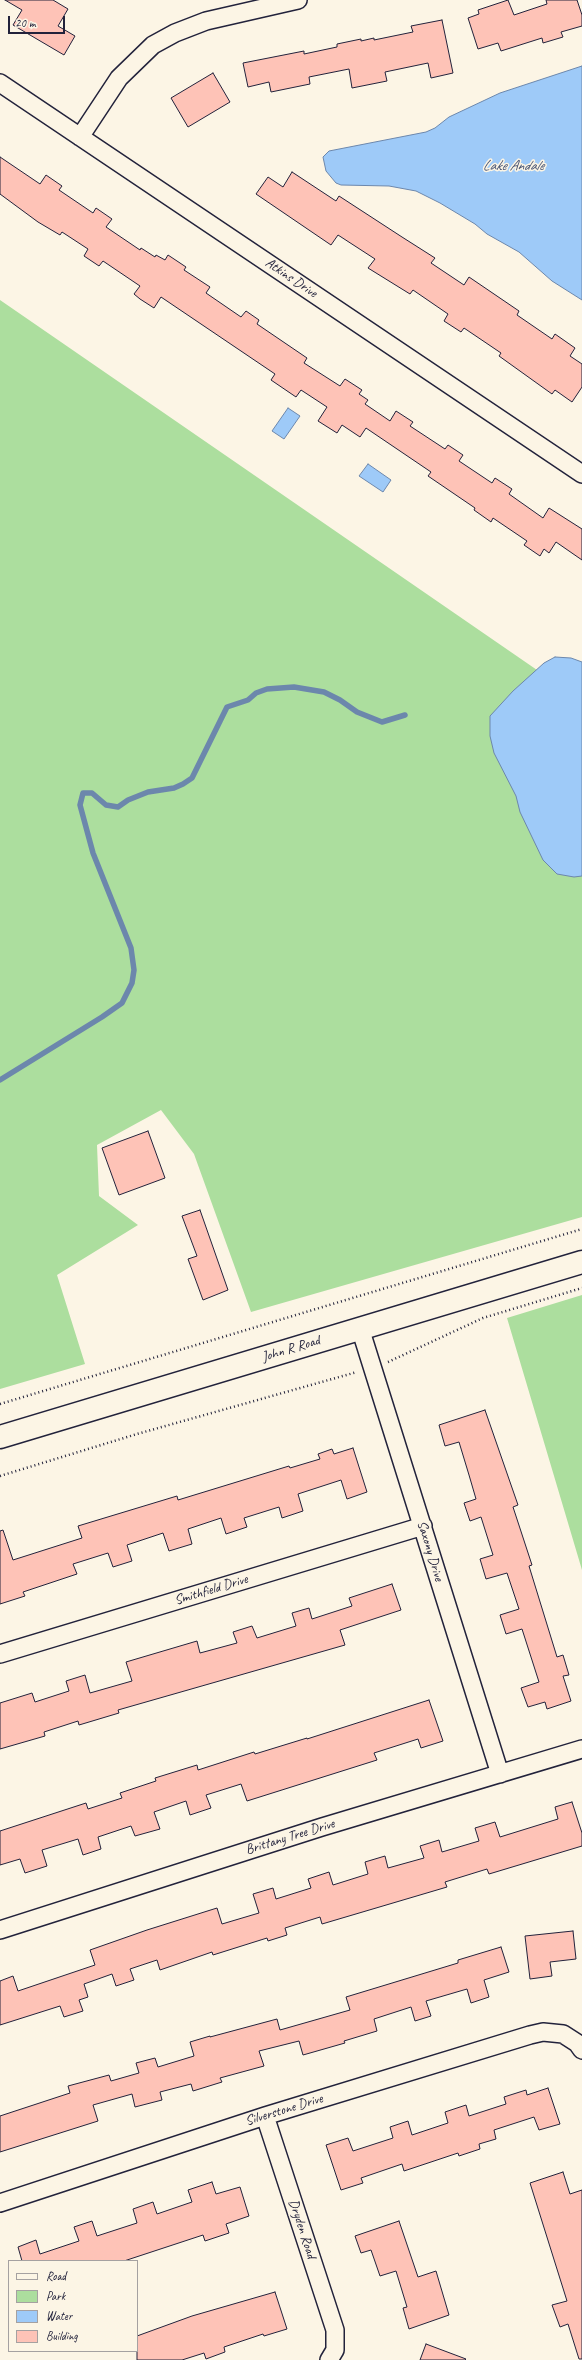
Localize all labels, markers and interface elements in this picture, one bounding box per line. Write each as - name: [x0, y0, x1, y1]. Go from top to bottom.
- scale bar: [10, 8, 67, 34]
- text: 20 m: [15, 15, 35, 31]
- water label: Lake Andale: [483, 157, 543, 175]
- street label: Atkins Drive: [262, 255, 320, 301]
- street label: John R Road: [260, 1332, 322, 1366]
- street label: Saxony Drive: [413, 1519, 447, 1583]
- street label: Smithfield Drive: [172, 1571, 250, 1609]
- street label: Brittany Tree Drive: [243, 1815, 337, 1859]
- street label: Silverstone Drive: [243, 2090, 325, 2130]
- street label: Dryden Road: [285, 2197, 319, 2261]
- legend: [8, 2260, 138, 2352]
- text: Road: [46, 2268, 66, 2284]
- text: Park: [46, 2288, 65, 2304]
- text: Water: [46, 2308, 72, 2324]
- text: Building: [46, 2328, 78, 2344]

